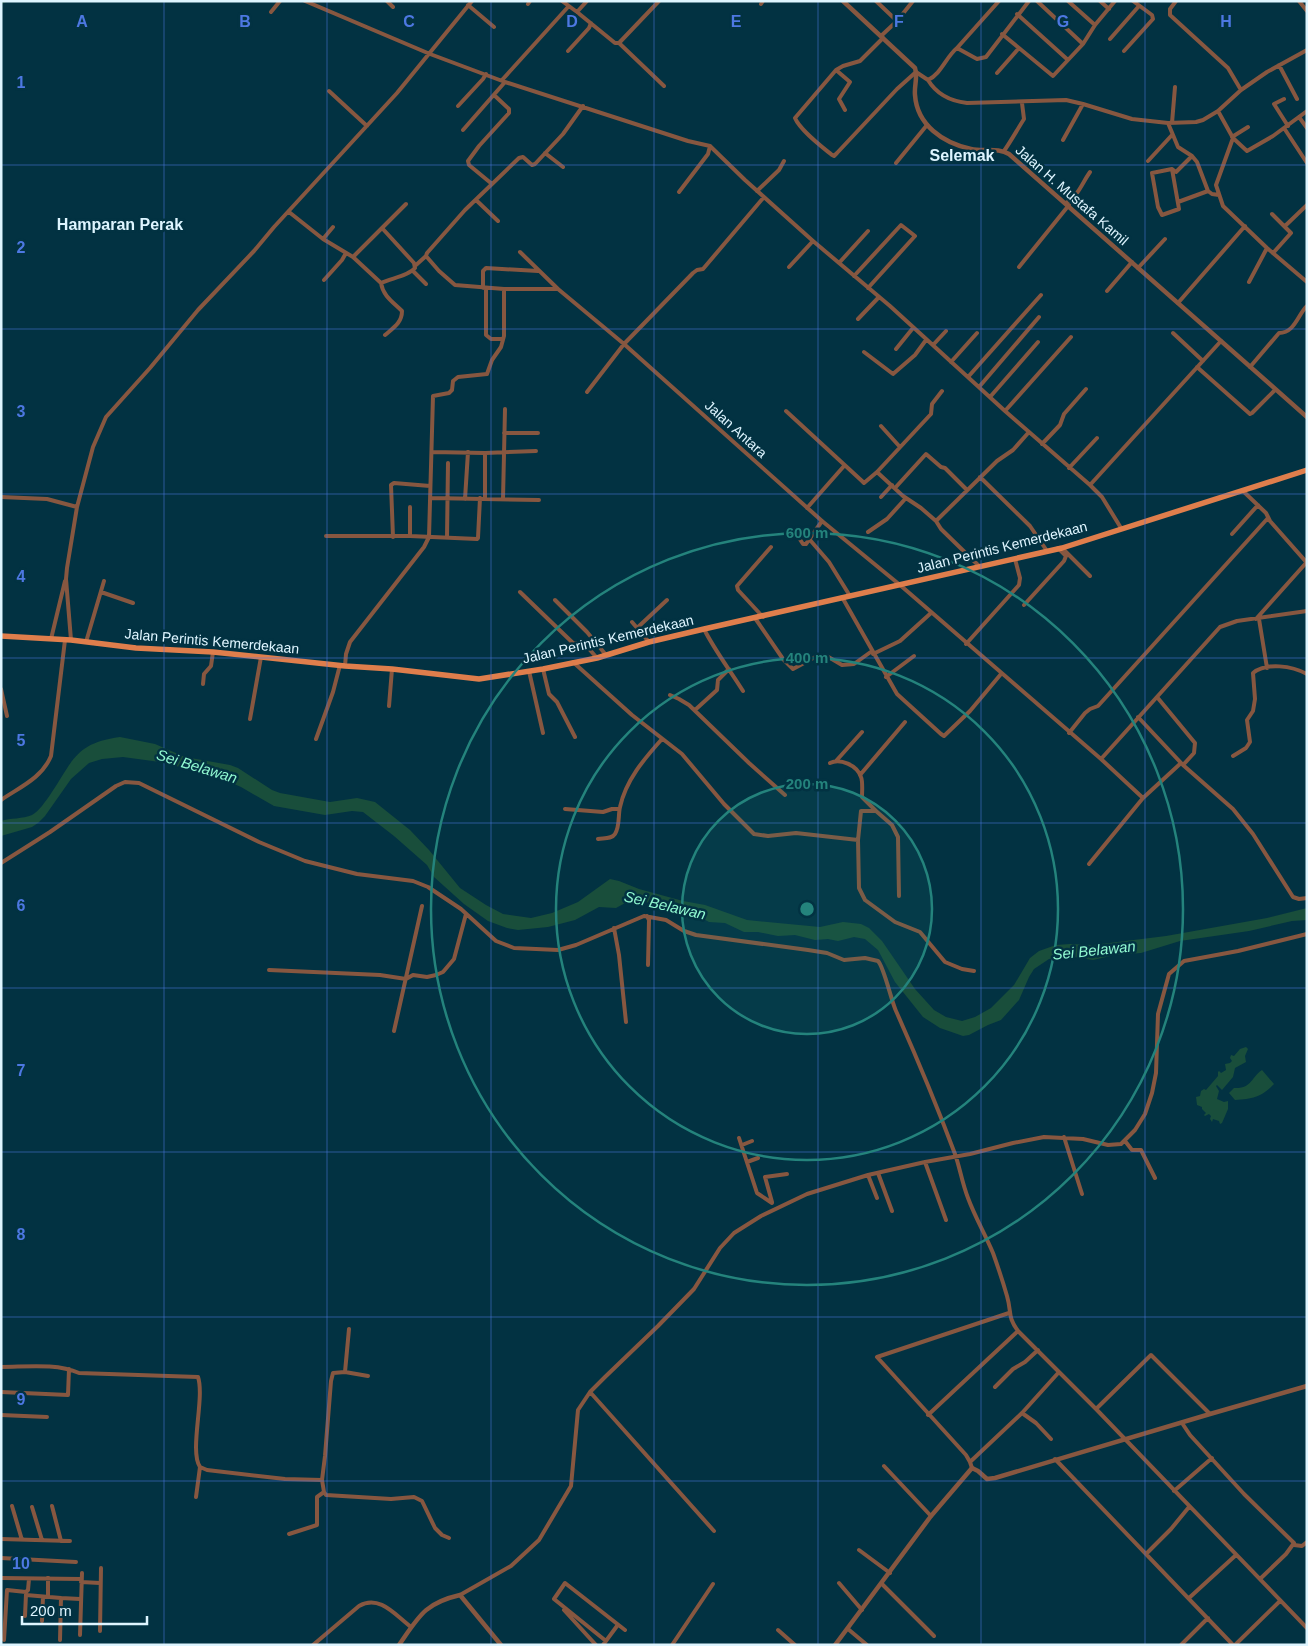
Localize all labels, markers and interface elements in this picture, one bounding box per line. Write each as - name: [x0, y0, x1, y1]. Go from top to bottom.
- text: A: [76, 13, 88, 30]
- text: B: [239, 13, 251, 30]
- text: C: [403, 13, 415, 30]
- text: D: [566, 13, 578, 30]
- text: E: [731, 13, 742, 30]
- text: F: [894, 13, 904, 30]
- text: G: [1057, 13, 1069, 30]
- text: H: [1220, 13, 1232, 30]
- text: 1: [17, 74, 26, 91]
- street label: Jalan H. Mustafa Kamil: [1012, 142, 1132, 248]
- district label: Selemak: [930, 147, 995, 164]
- district label: Hamparan Perak: [57, 216, 183, 233]
- text: 2: [17, 239, 26, 256]
- street label: Jalan Antara: [702, 397, 770, 461]
- text: 3: [17, 403, 26, 420]
- street label: Jalan Perintis Kemerdekaan: [915, 518, 1089, 576]
- text: 600 m: [786, 524, 828, 541]
- text: 4: [17, 568, 26, 585]
- street label: Jalan Perintis Kemerdekaan: [521, 612, 695, 666]
- street label: Jalan Perintis Kemerdekaan: [124, 625, 300, 657]
- text: 400 m: [786, 649, 828, 666]
- text: 5: [17, 732, 26, 749]
- water label: Sei Belawan: [155, 746, 239, 786]
- text: 200 m: [786, 775, 828, 792]
- water label: Sei Belawan: [622, 887, 708, 923]
- text: 6: [17, 897, 26, 914]
- centre of rings: [798, 900, 816, 918]
- water label: Sei Belawan: [1052, 937, 1136, 963]
- text: 7: [17, 1062, 26, 1079]
- text: 8: [17, 1226, 26, 1243]
- text: 9: [17, 1391, 26, 1408]
- text: 10: [12, 1555, 30, 1572]
- scale bar: [22, 1594, 148, 1626]
- text: 200 m: [30, 1602, 72, 1619]

